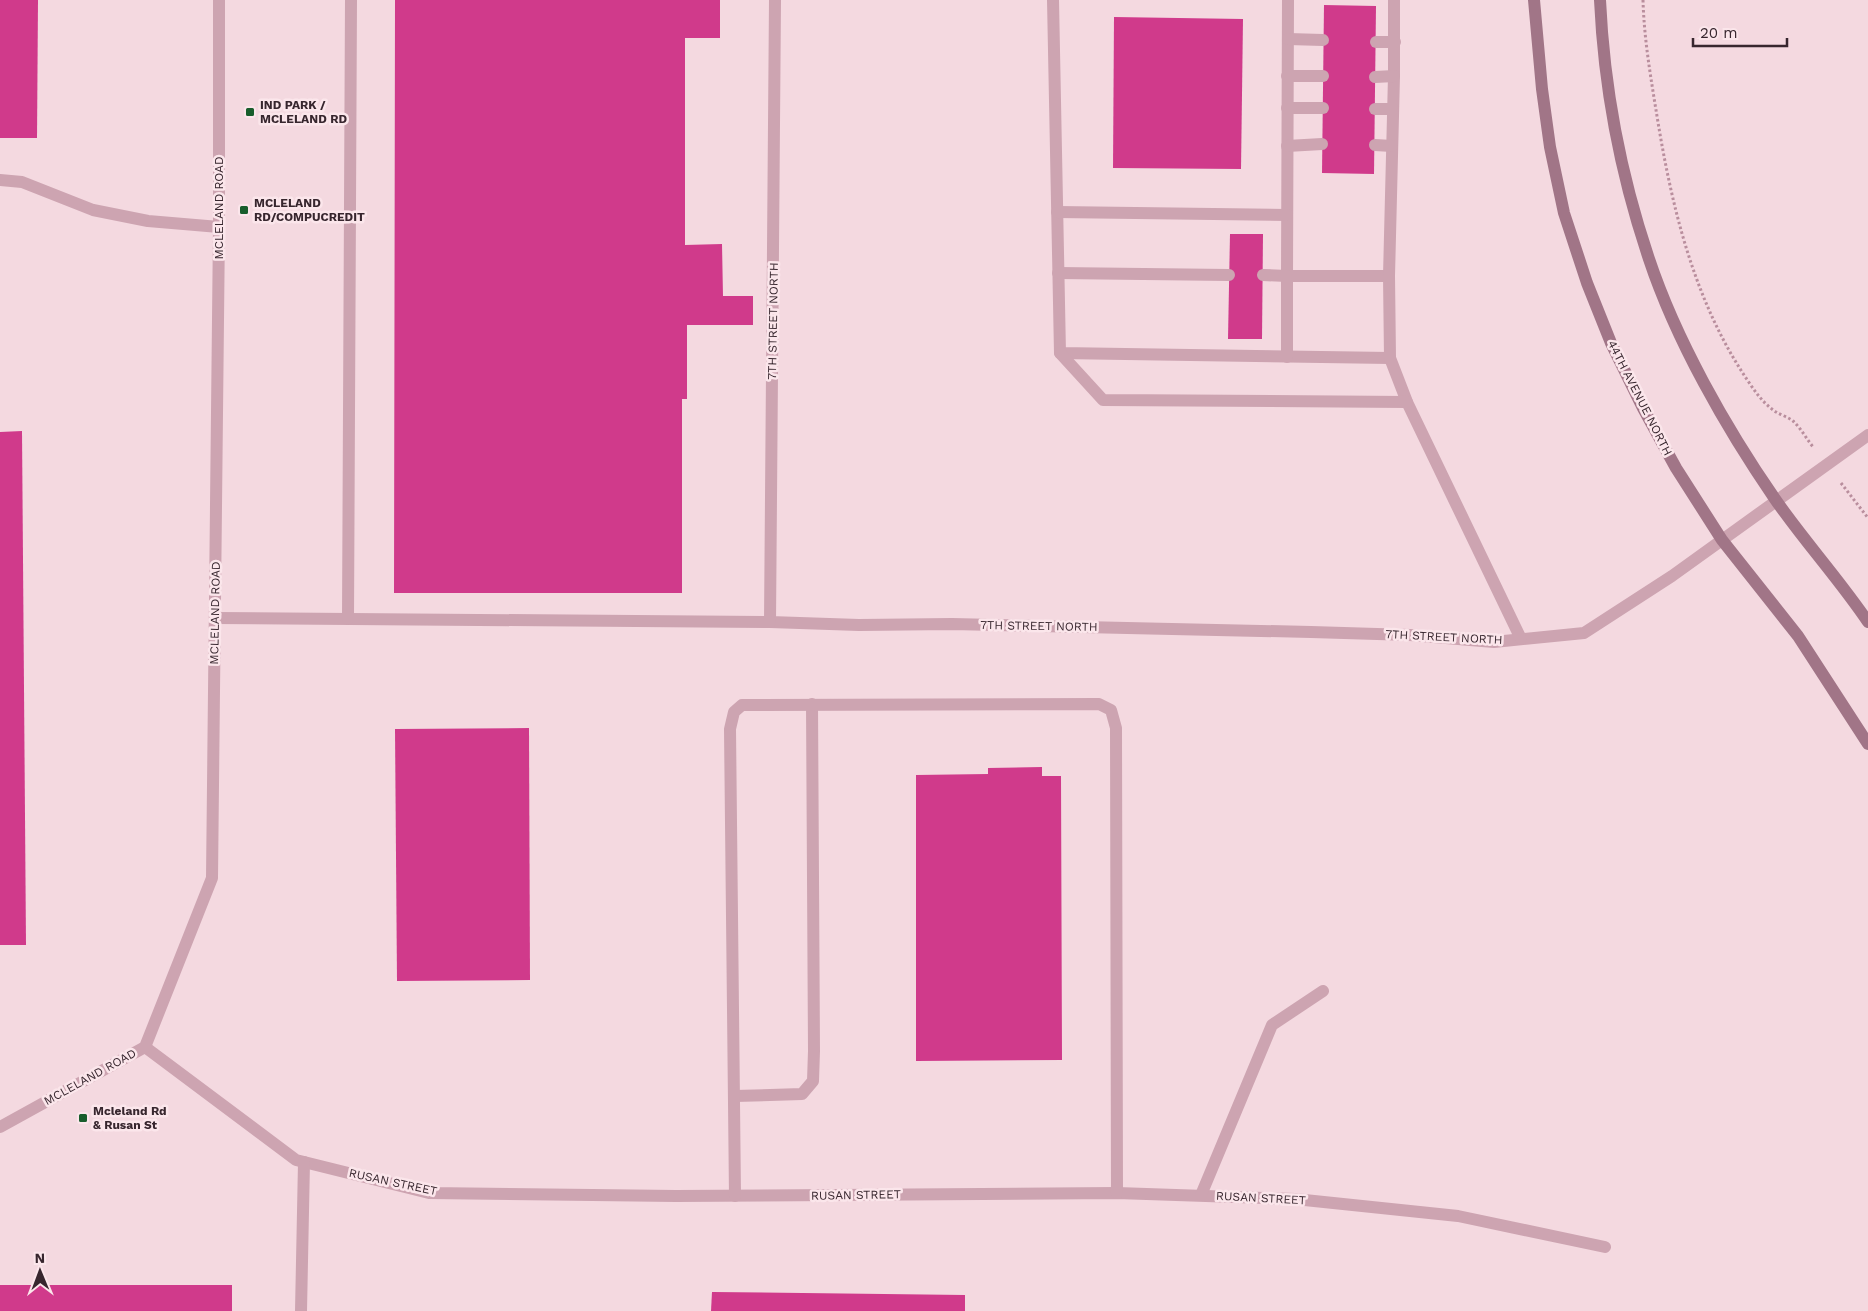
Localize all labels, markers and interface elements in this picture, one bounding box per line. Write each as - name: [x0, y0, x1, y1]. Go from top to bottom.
- scale bar: [1693, 15, 1787, 47]
- text: 20 m: [1700, 24, 1738, 42]
- place label: IND PARK / MCLELAND RD: [260, 98, 347, 126]
- marker: IND PARK / MCLELAND RD: [244, 106, 256, 118]
- street label: MCLELAND ROAD: [212, 156, 226, 260]
- place label: MCLELAND RD/COMPUCREDIT: [254, 196, 365, 224]
- marker: MCLELAND RD/COMPUCREDIT: [238, 204, 250, 216]
- street label: 7TH STREET NORTH: [765, 262, 781, 380]
- street label: 44TH AVENUE NORTH: [1605, 338, 1675, 458]
- street label: MCLELAND ROAD: [207, 561, 223, 665]
- street label: 7TH STREET NORTH: [980, 618, 1098, 634]
- street label: 7TH STREET NORTH: [1385, 627, 1503, 647]
- street label: MCLELAND ROAD: [41, 1046, 139, 1108]
- place label: Mcleland Rd & Rusan St: [93, 1104, 167, 1132]
- marker: Mcleland Rd & Rusan St: [77, 1112, 89, 1124]
- street label: RUSAN STREET: [348, 1166, 438, 1198]
- street label: RUSAN STREET: [811, 1187, 901, 1203]
- street label: RUSAN STREET: [1216, 1189, 1306, 1207]
- north arrow: [15, 1246, 65, 1296]
- text: N: [34, 1250, 45, 1266]

